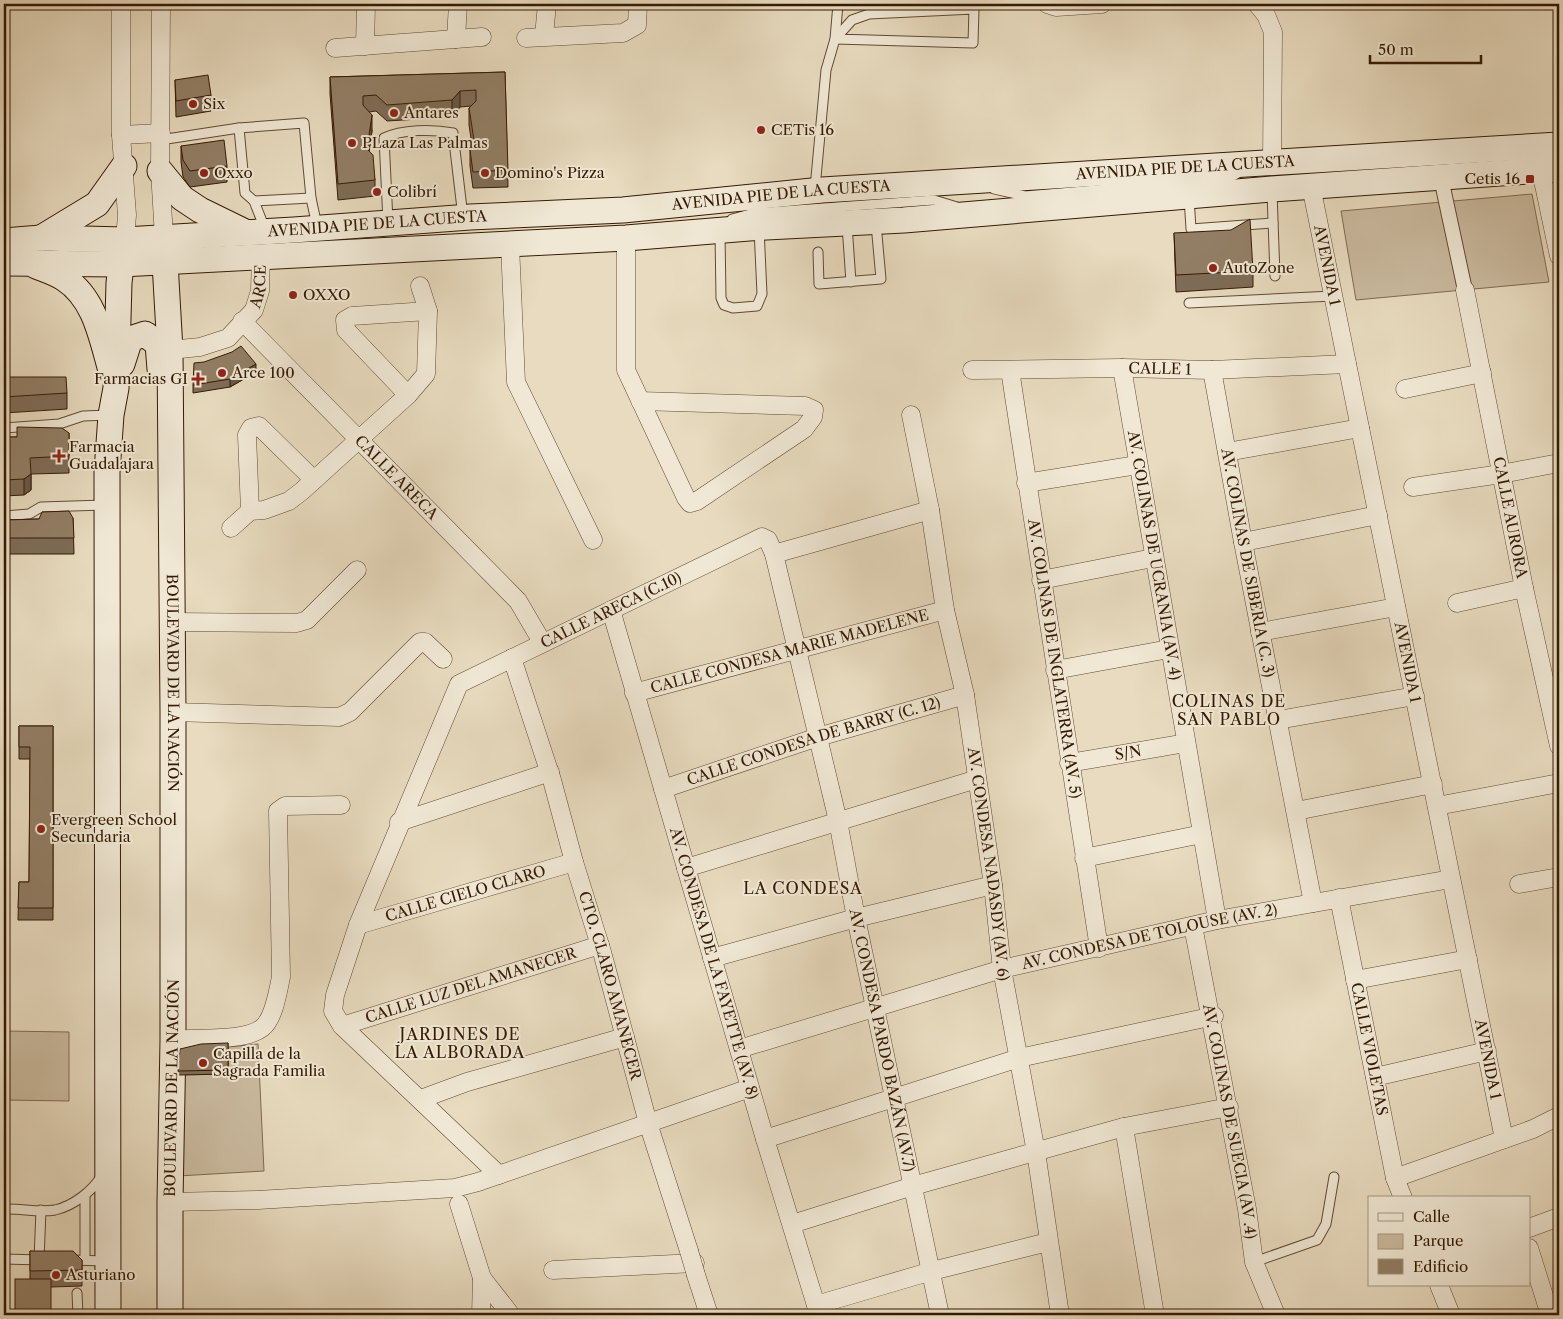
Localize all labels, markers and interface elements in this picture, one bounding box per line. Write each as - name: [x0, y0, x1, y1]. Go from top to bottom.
- scale bar: [1370, 32, 1482, 64]
- text: 50 m: [1378, 40, 1414, 59]
- place label: Six: [203, 94, 226, 113]
- marker: Six: [187, 98, 199, 110]
- place label: Antares: [403, 103, 459, 122]
- marker: Antares: [388, 107, 400, 119]
- place label: CETis 16: [771, 120, 834, 139]
- marker: CETis 16: [755, 124, 767, 136]
- place label: PLaza Las Palmas: [362, 133, 488, 152]
- marker: PLaza Las Palmas: [346, 137, 358, 149]
- street label: AVENIDA PIE DE LA CUESTA: [1074, 151, 1296, 184]
- place label: Oxxo: [214, 163, 253, 182]
- place label: Domino's Pizza: [495, 163, 605, 182]
- marker: Oxxo: [198, 167, 210, 179]
- marker: Domino's Pizza: [479, 167, 491, 179]
- place label: Cetis 16: [1465, 169, 1520, 188]
- marker: Cetis 16: [1524, 173, 1536, 185]
- street label: AVENIDA PIE DE LA CUESTA: [670, 176, 892, 214]
- place label: Colibrí: [387, 182, 437, 201]
- marker: Colibrí: [371, 186, 383, 198]
- street label: AVENIDA PIE DE LA CUESTA: [266, 206, 488, 241]
- street label: AVENIDA 1: [1310, 222, 1345, 308]
- place label: AutoZone: [1222, 258, 1294, 277]
- marker: AutoZone: [1207, 262, 1219, 274]
- street label: ARCE: [245, 264, 270, 311]
- place label: OXXO: [303, 285, 350, 304]
- marker: OXXO: [287, 289, 299, 301]
- street label: CALLE 1: [1128, 358, 1192, 379]
- place label: Arce 100: [231, 363, 295, 382]
- marker: Arce 100: [216, 367, 228, 379]
- place label: Farmacias GI: [94, 369, 188, 388]
- marker: Farmacias GI: [192, 373, 204, 385]
- street label: AV. COLINAS DE UCRANIA (AV. 4): [1124, 428, 1186, 681]
- street label: CALLE ARECA: [351, 431, 443, 524]
- place label: Farmacia Guadalajara: [69, 437, 154, 473]
- street label: AV. COLINAS DE SIBERIA (C. 3): [1217, 446, 1279, 679]
- marker: Farmacia Guadalajara: [53, 450, 65, 462]
- street label: CALLE AURORA: [1489, 455, 1532, 581]
- street label: AV. COLINAS DE INGLATERRA (AV. 5): [1024, 517, 1086, 800]
- street label: CALLE ARECA (C.10): [537, 568, 684, 652]
- street label: BOULEVARD DE LA NACIÓN: [163, 574, 183, 792]
- street label: CALLE CONDESA MARIE MADELENE: [648, 605, 931, 697]
- street label: AVENIDA 1: [1390, 619, 1426, 705]
- district label: COLINAS DE SAN PABLO: [1172, 691, 1286, 729]
- street label: CALLE CONDESA DE BARRY (C. 12): [684, 693, 942, 789]
- street label: S/N: [1113, 741, 1143, 764]
- street label: AV. CONDESA NADASDY (AV. 6): [964, 745, 1014, 982]
- place label: Evergreen School Secundaria: [51, 810, 177, 846]
- marker: Evergreen School Secundaria: [35, 823, 47, 835]
- street label: AV. CONDESA DE LA FAYETTE (AV. 8): [666, 824, 763, 1101]
- street label: CALLE CIELO CLARO: [383, 861, 548, 926]
- district label: LA CONDESA: [743, 878, 863, 898]
- street label: CTO. CLARO AMANECER: [575, 889, 646, 1083]
- street label: AV. CONDESA DE TOLOUSE (AV. 2): [1019, 900, 1279, 973]
- street label: AV. CONDESA PARDO BAZÁN (AV.7): [845, 906, 919, 1173]
- street label: CALLE LUZ DEL AMANECER: [363, 943, 580, 1027]
- street label: BOULEVARD DE LA NACIÓN: [160, 979, 183, 1197]
- street label: CALLE VIOLETAS: [1347, 981, 1392, 1117]
- street label: AV. COLINAS DE SUECIA (AV .4): [1199, 1002, 1261, 1240]
- street label: AVENIDA 1: [1471, 1016, 1506, 1102]
- district label: JARDINES DE LA ALBORADA: [395, 1024, 526, 1062]
- place label: Capilla de la Sagrada Familia: [213, 1044, 325, 1080]
- marker: Capilla de la Sagrada Familia: [197, 1057, 209, 1069]
- legend: [1368, 1196, 1530, 1286]
- text: Calle: [1413, 1207, 1450, 1226]
- text: Parque: [1413, 1231, 1463, 1250]
- text: Edificio: [1413, 1257, 1468, 1276]
- place label: Asturiano: [65, 1265, 135, 1284]
- marker: Asturiano: [50, 1269, 62, 1281]

